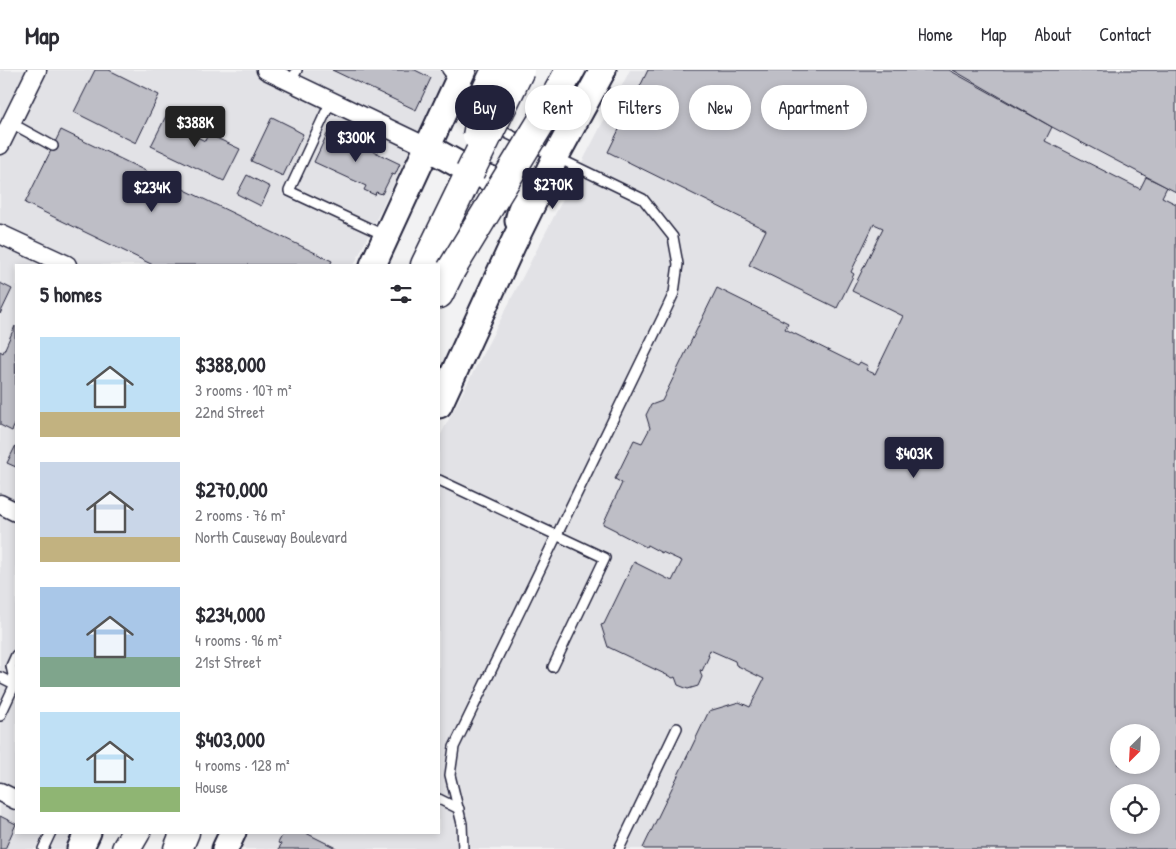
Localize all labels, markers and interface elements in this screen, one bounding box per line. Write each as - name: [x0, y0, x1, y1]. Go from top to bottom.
- text: Map: [25, 19, 59, 51]
- text: Home: [918, 22, 953, 47]
- text: Map: [981, 22, 1006, 47]
- text: About: [1034, 22, 1071, 47]
- text: Contact: [1099, 22, 1151, 47]
- chip: Buy: [455, 85, 515, 130]
- chip: Rent: [525, 85, 591, 130]
- chip: Filters: [601, 85, 679, 130]
- chip: New: [689, 85, 751, 130]
- chip: Apartment: [761, 85, 867, 130]
- pin: $388K: [160, 106, 230, 148]
- text: $388K: [176, 111, 214, 133]
- pin: $300K: [321, 121, 391, 163]
- text: $300K: [337, 126, 375, 148]
- pin: $270K: [518, 168, 588, 210]
- pin: $234K: [117, 170, 187, 213]
- text: $270K: [533, 173, 573, 195]
- text: $234K: [133, 176, 171, 198]
- text: 5 homes: [40, 280, 102, 309]
- icon: filters: [387, 280, 415, 308]
- text: $388,000: [195, 350, 266, 379]
- icon: home: [80, 357, 140, 417]
- text: 3 rooms · 107 m²: [195, 379, 292, 401]
- text: 22nd Street: [195, 401, 264, 423]
- pin: $403K: [879, 436, 949, 479]
- text: $403K: [896, 442, 932, 464]
- text: $270,000: [195, 475, 268, 504]
- icon: home: [80, 482, 140, 542]
- text: 2 rooms · 76 m²: [195, 504, 285, 526]
- text: North Causeway Boulevard: [195, 526, 347, 548]
- text: $234,000: [195, 600, 265, 629]
- icon: home: [80, 607, 140, 667]
- text: 4 rooms · 96 m²: [195, 629, 282, 651]
- text: 21st Street: [195, 651, 261, 673]
- north arrow: [1110, 724, 1160, 774]
- map controls: [1110, 724, 1160, 834]
- text: $403,000: [195, 725, 265, 754]
- icon: home: [80, 732, 140, 792]
- text: 4 rooms · 128 m²: [195, 754, 290, 776]
- text: House: [195, 776, 228, 798]
- button: locate: [1110, 784, 1160, 834]

